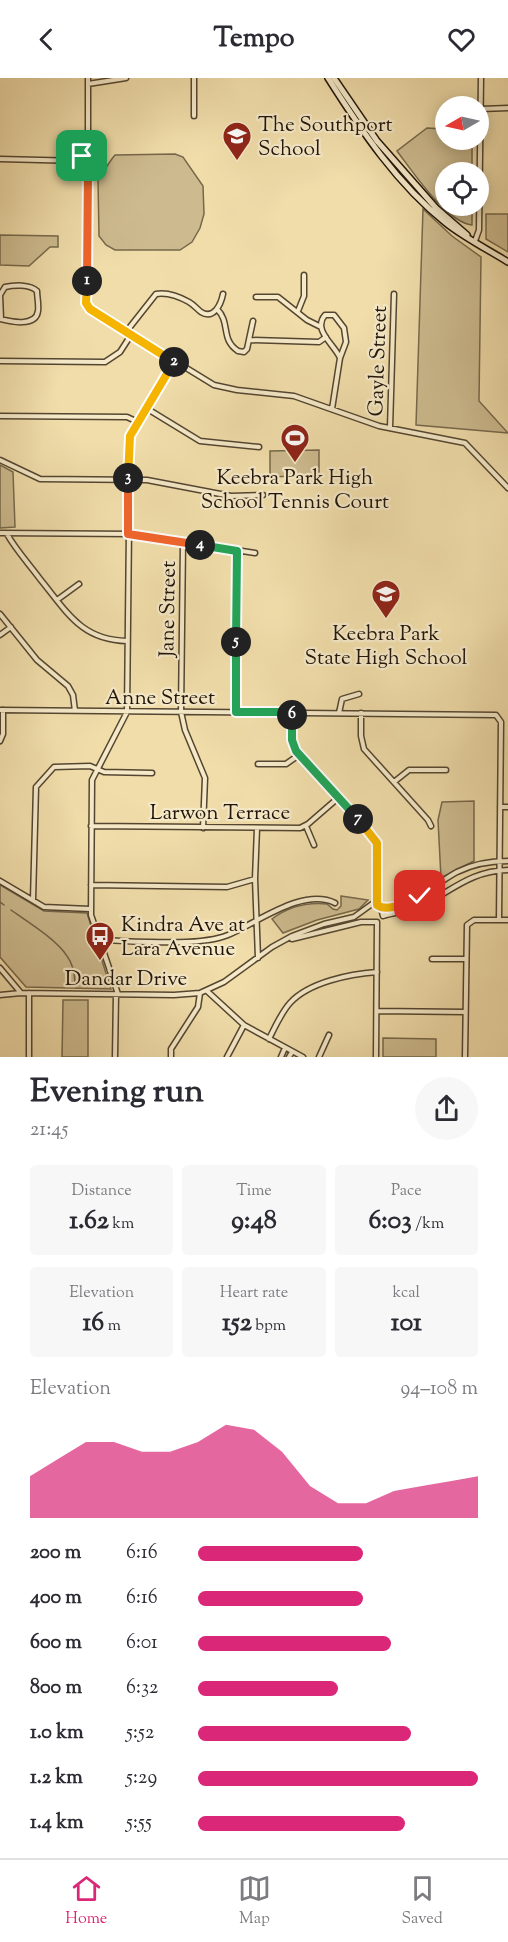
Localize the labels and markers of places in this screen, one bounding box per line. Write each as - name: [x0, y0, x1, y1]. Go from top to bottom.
- place label: The Southport School: [258, 111, 393, 165]
- school or university icon: The Southport School: [221, 120, 253, 162]
- pin: [56, 130, 107, 181]
- pin: 1: [72, 266, 102, 296]
- pin: 2: [159, 347, 189, 377]
- sports icon: Keebra Park High School Tennis Court: [279, 422, 311, 464]
- pin: 3: [113, 463, 143, 493]
- place label: Keebra Park High School Tennis Court: [201, 464, 389, 518]
- pin: 4: [185, 530, 215, 560]
- school or university icon: Keebra Park State High School: [370, 578, 402, 620]
- place label: Keebra Park State High School: [305, 620, 468, 674]
- pin: 5: [221, 627, 251, 657]
- pin: 6: [277, 700, 307, 730]
- pin: 7: [343, 804, 373, 834]
- pin: [394, 870, 445, 921]
- place label: Kindra Ave at Lara Avenue: [121, 911, 245, 965]
- bus stop icon: Kindra Ave at Lara Avenue: [84, 920, 116, 962]

